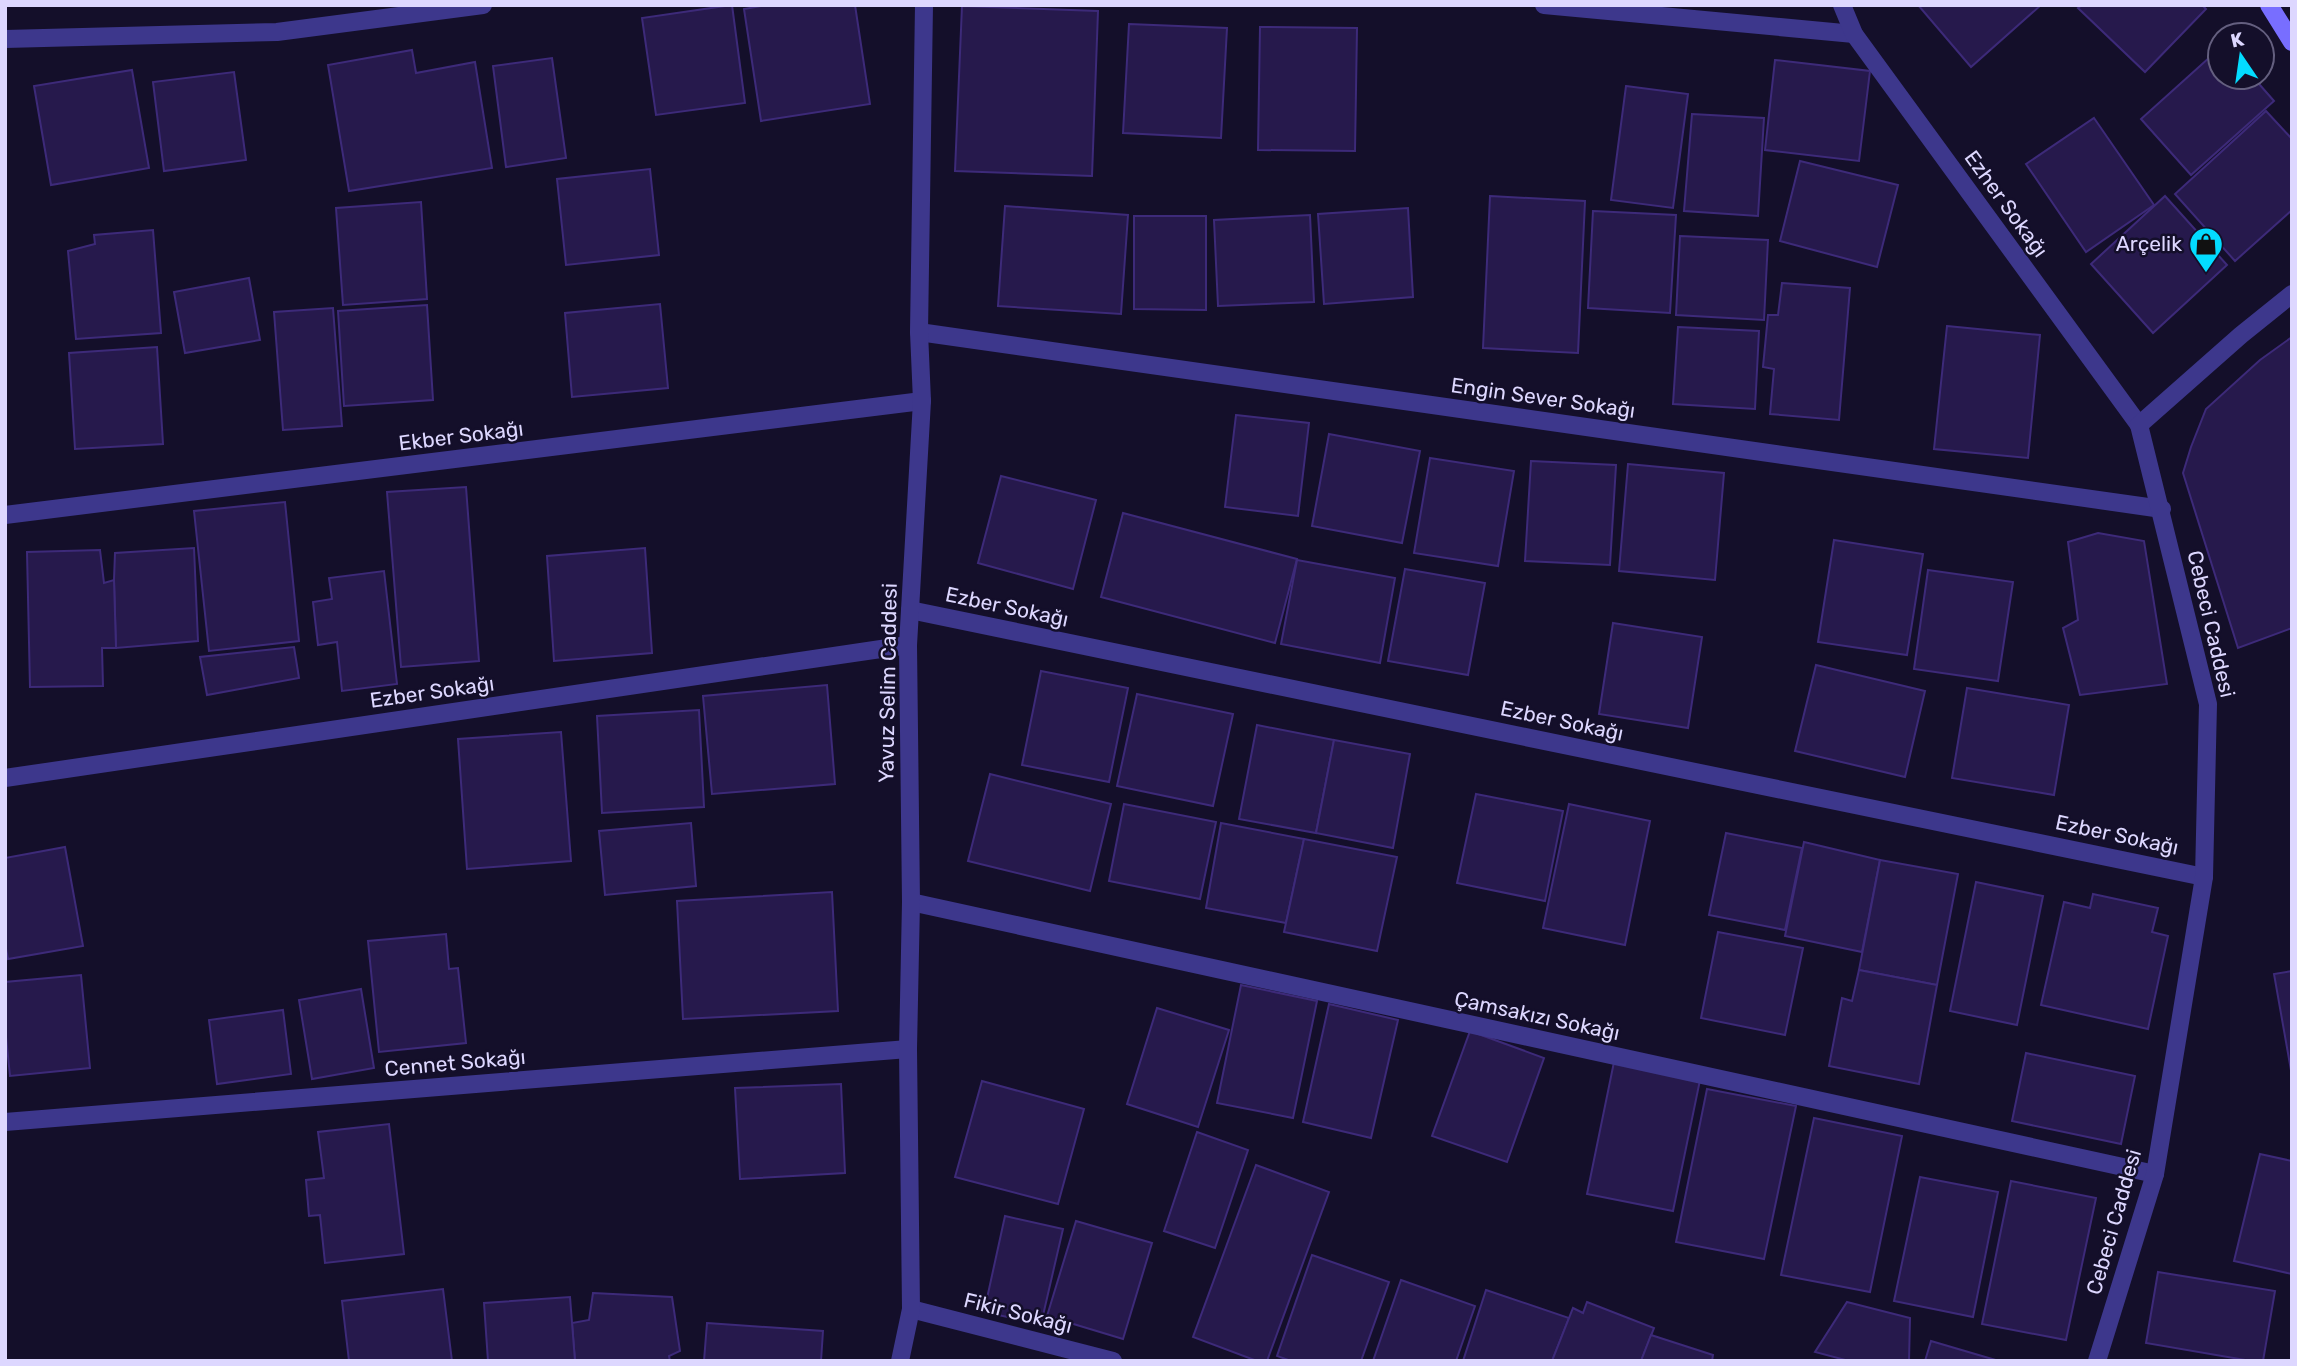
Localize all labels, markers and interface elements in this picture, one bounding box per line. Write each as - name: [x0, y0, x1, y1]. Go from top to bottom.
- north arrow: [2206, 21, 2276, 91]
- text: K: [2229, 27, 2246, 53]
- street label: Ezher Sokağı: [1959, 146, 2053, 262]
- shop icon: Arçelik: [2187, 225, 2225, 274]
- place label: Arçelik: [2116, 231, 2182, 256]
- street label: Engin Sever Sokağı: [1449, 372, 1637, 423]
- street label: Ekber Sokağı: [397, 415, 525, 456]
- street label: Cebeci Caddesi: [2182, 548, 2241, 700]
- street label: Ezber Sokağı: [943, 581, 1071, 632]
- street label: Yavuz Selim Caddesi: [873, 583, 902, 783]
- street label: Ezber Sokağı: [368, 670, 496, 713]
- street label: Ezber Sokağı: [1498, 695, 1626, 746]
- street label: Ezber Sokağı: [2053, 809, 2181, 860]
- street label: Çamsakızı Sokağı: [1452, 986, 1622, 1045]
- street label: Cennet Sokağı: [384, 1044, 526, 1081]
- street label: Cebeci Caddesi: [2081, 1146, 2146, 1297]
- street label: Fikir Sokağı: [961, 1287, 1075, 1338]

